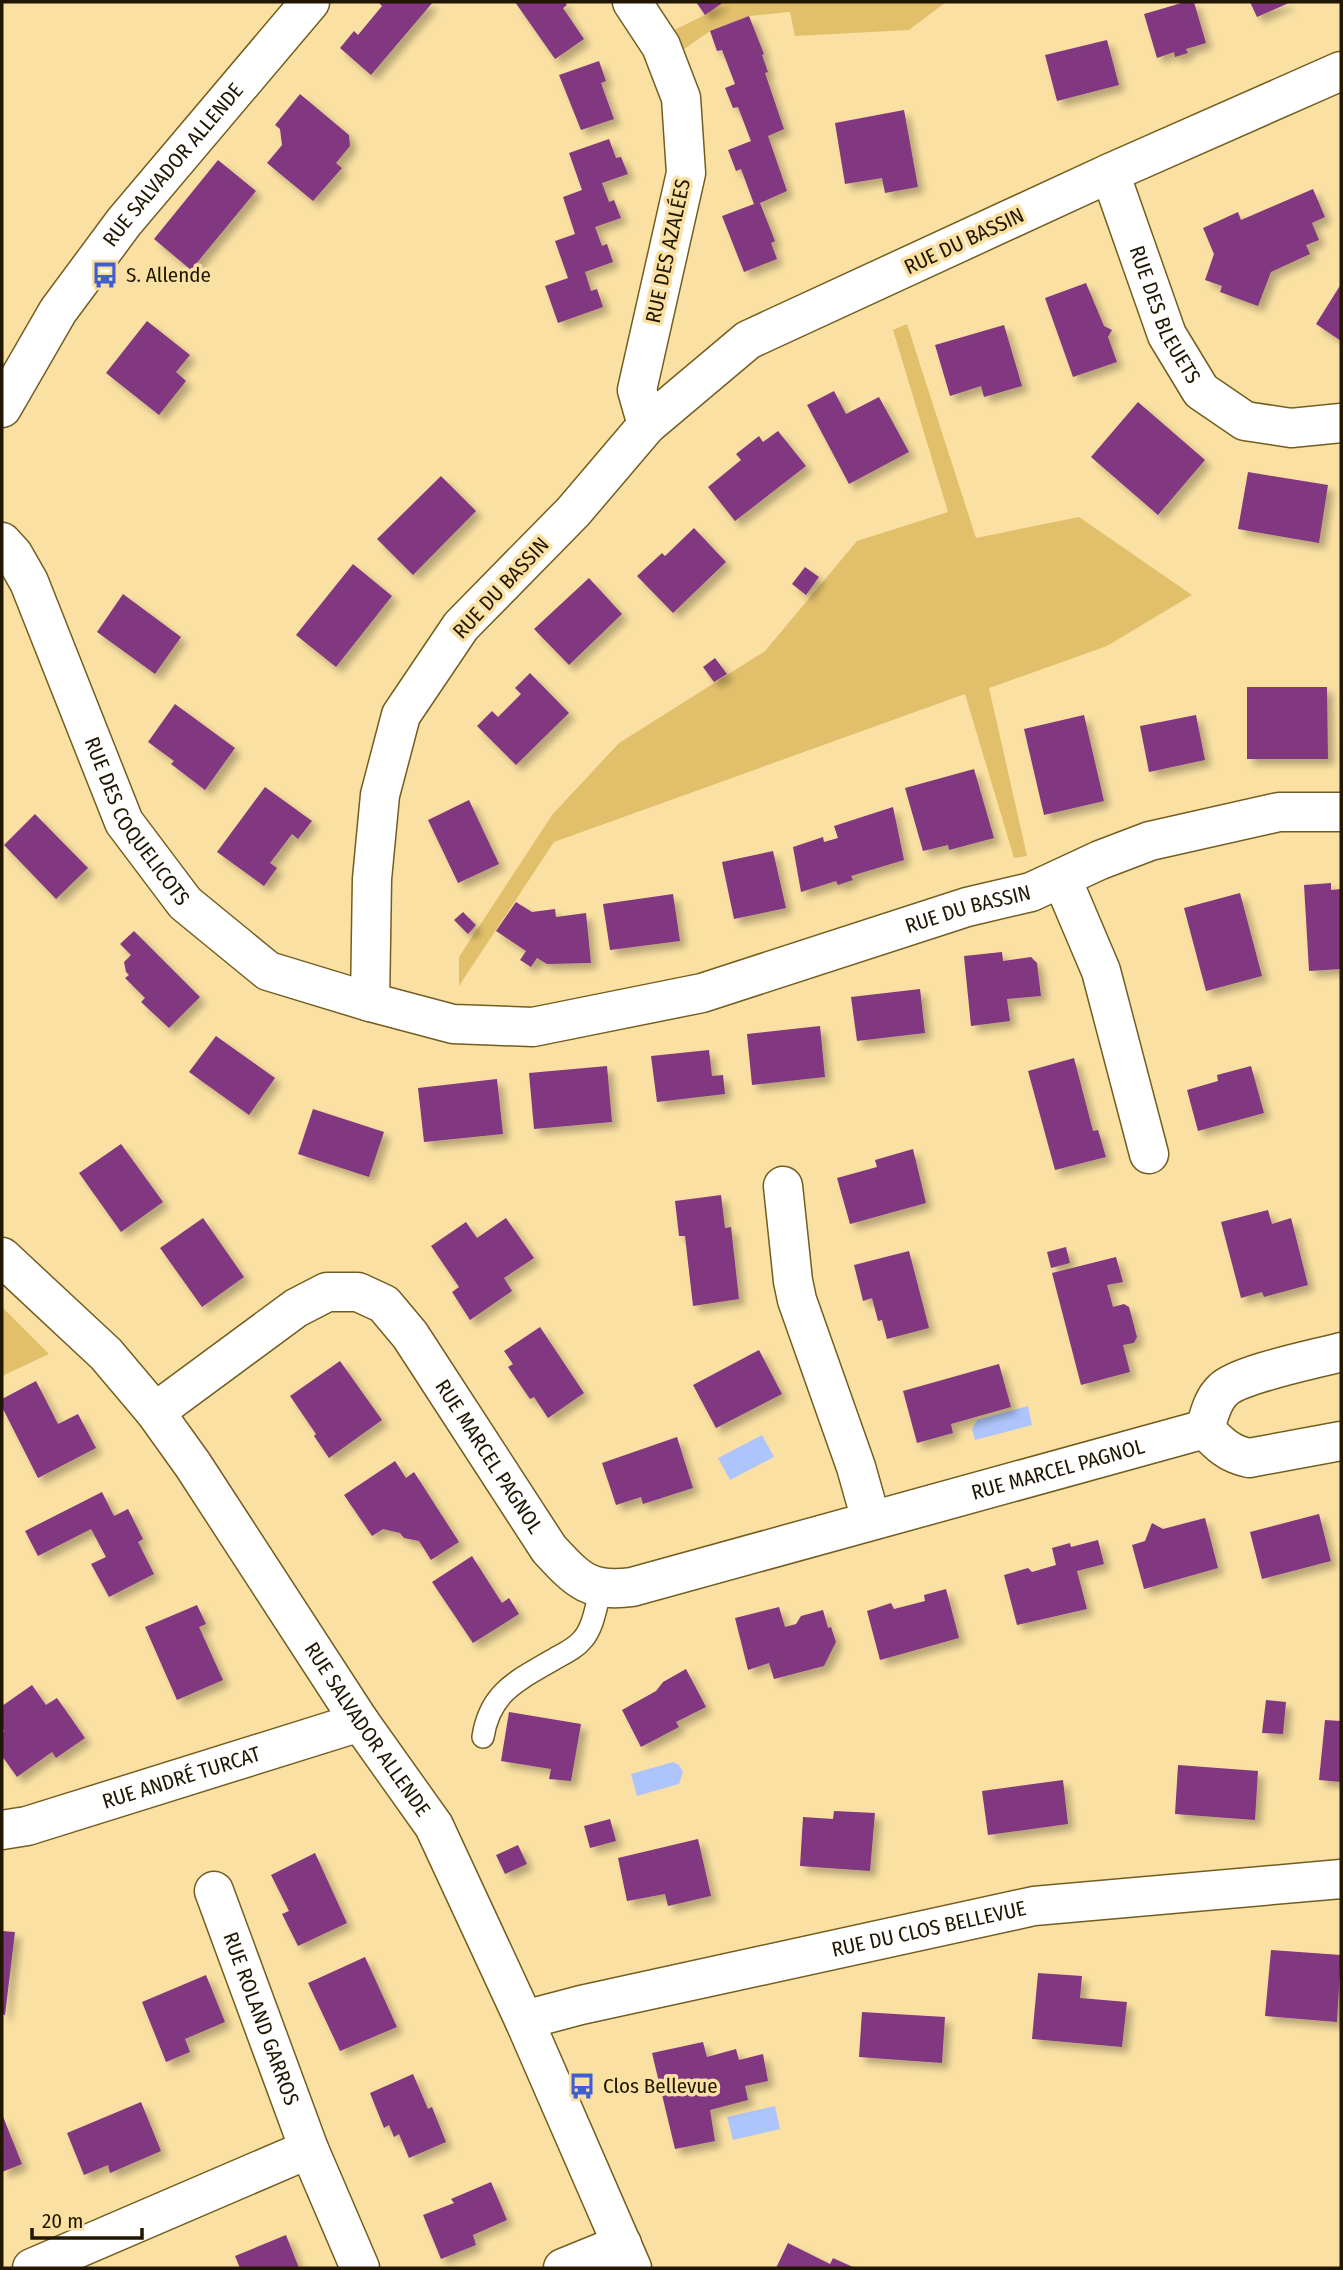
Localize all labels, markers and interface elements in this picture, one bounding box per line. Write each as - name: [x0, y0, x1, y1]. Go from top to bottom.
- street label: RUE SALVADOR ALLENDE: [97, 78, 249, 252]
- street label: RUE DES AZALÉES: [640, 176, 696, 326]
- street label: RUE DU BASSIN: [900, 202, 1028, 280]
- street label: RUE DES BLEUETS: [1124, 242, 1206, 388]
- bus stop icon: S. Allende: [90, 260, 120, 290]
- place label: S. Allende: [126, 262, 211, 288]
- street label: RUE DU BASSIN: [447, 532, 555, 644]
- street label: RUE DES COQUELICOTS: [79, 733, 195, 911]
- street label: RUE DU BASSIN: [902, 879, 1033, 939]
- street label: RUE MARCEL PAGNOL: [429, 1375, 549, 1539]
- street label: RUE MARCEL PAGNOL: [968, 1433, 1148, 1506]
- street label: RUE SALVADOR ALLENDE: [299, 1637, 436, 1822]
- street label: RUE ANDRÉ TURCAT: [99, 1741, 264, 1815]
- street label: RUE DU CLOS BELLEVUE: [829, 1895, 1029, 1963]
- street label: RUE ROLAND GARROS: [217, 1928, 305, 2109]
- bus stop icon: Clos Bellevue: [567, 2071, 597, 2101]
- place label: Clos Bellevue: [603, 2073, 718, 2099]
- scale bar: [32, 2196, 142, 2240]
- text: 20 m: [42, 2208, 83, 2234]

